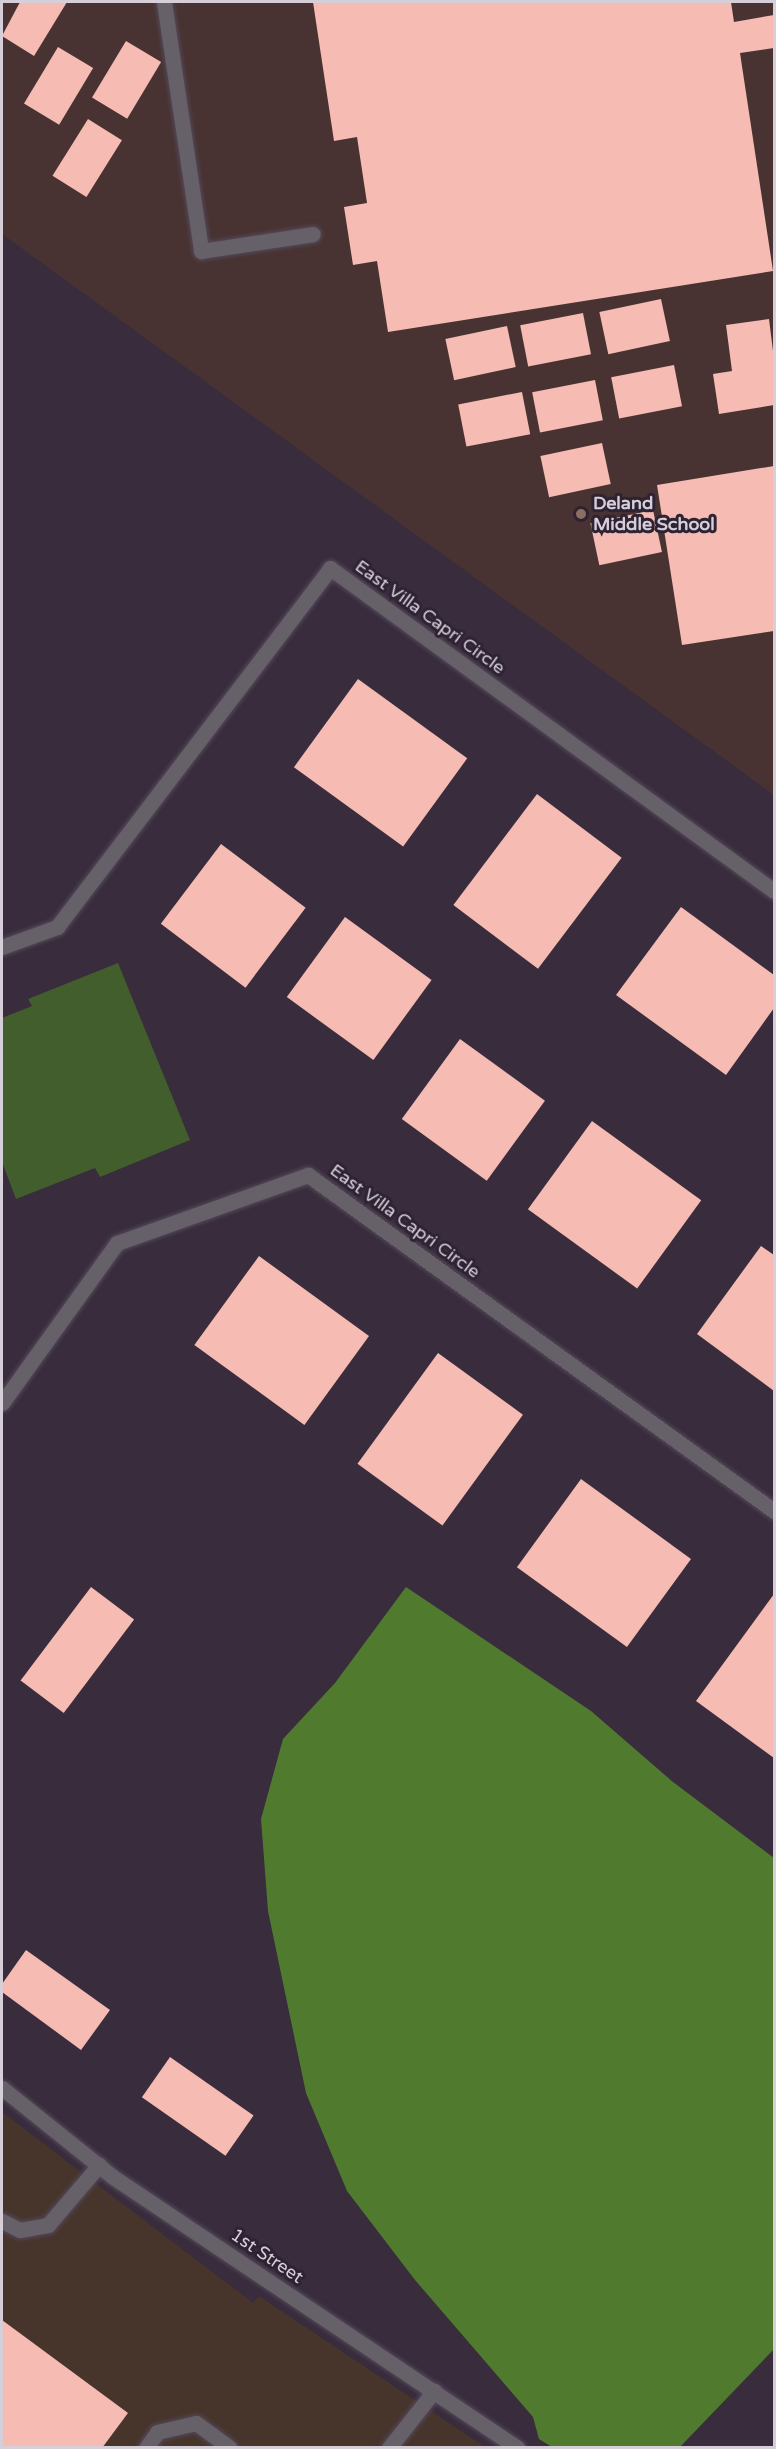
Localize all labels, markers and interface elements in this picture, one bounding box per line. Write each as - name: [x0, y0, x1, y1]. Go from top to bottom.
- place label: Deland Middle School: [593, 493, 715, 536]
- marker: Deland Middle School: [574, 507, 588, 521]
- street label: East Villa Capri Circle: [351, 555, 509, 679]
- street label: East Villa Capri Circle: [326, 1159, 484, 1283]
- street label: 1st Street: [227, 2224, 307, 2288]

